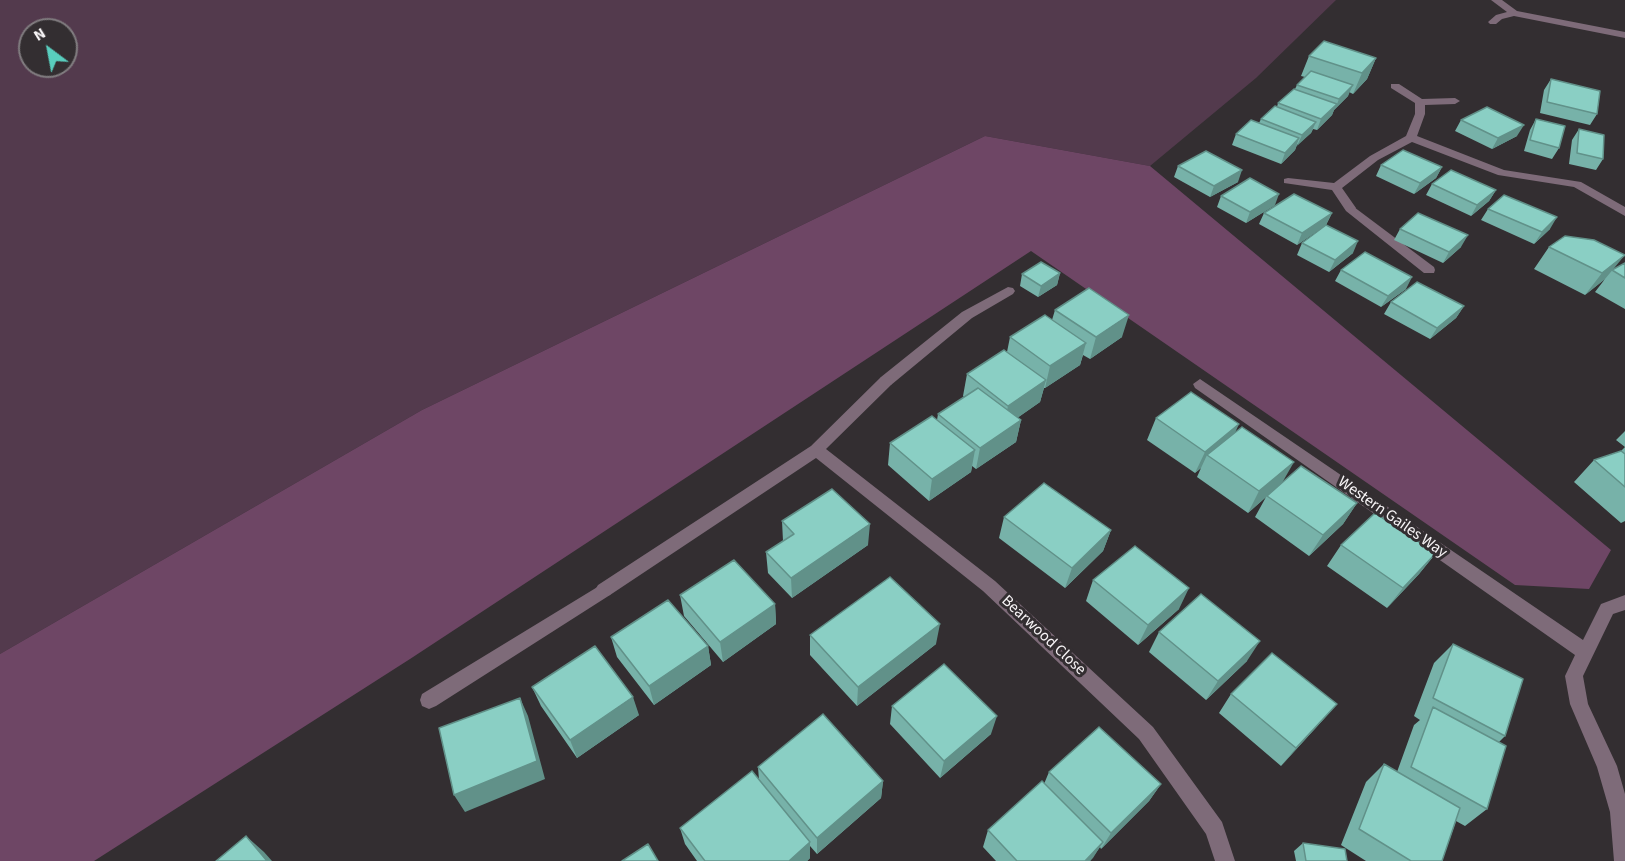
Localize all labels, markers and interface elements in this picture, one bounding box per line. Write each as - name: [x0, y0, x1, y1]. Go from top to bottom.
- north arrow: [18, 18, 78, 78]
- text: N: [29, 22, 50, 47]
- street label: Western Gailes Way: [1334, 473, 1450, 563]
- street label: Bearwood Close: [997, 592, 1089, 680]

